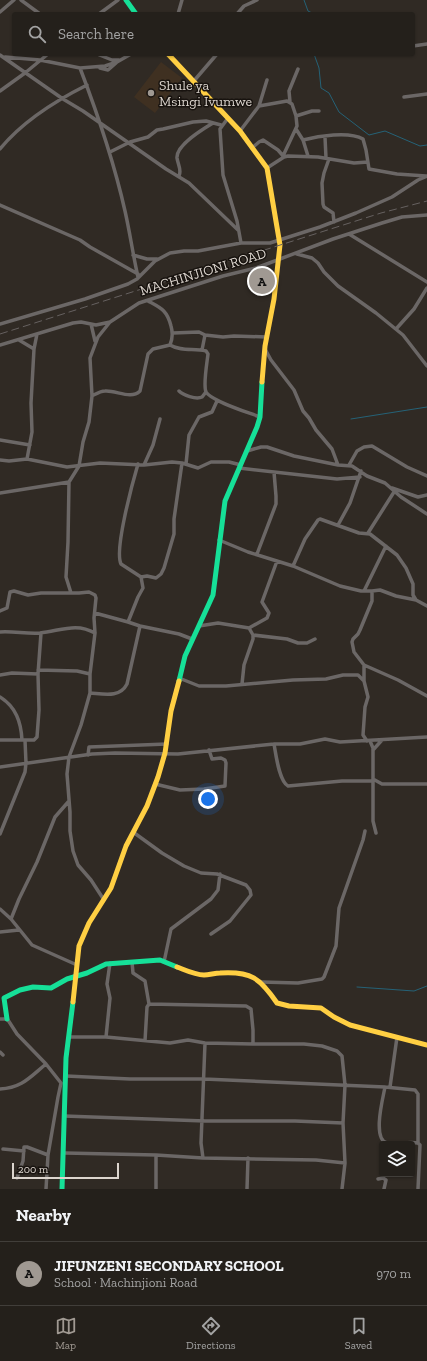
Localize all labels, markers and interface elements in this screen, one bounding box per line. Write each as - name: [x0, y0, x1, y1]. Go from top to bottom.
- search box: [12, 12, 415, 56]
- icon: search: [26, 23, 48, 45]
- text: Search here: [58, 25, 134, 43]
- place label: Shule ya Msingi Ivumwe: [159, 77, 252, 110]
- marker: Shule ya Msingi Ivumwe: [146, 88, 156, 98]
- street label: MACHINJIONI ROAD: [138, 245, 268, 299]
- pin: A: [249, 266, 275, 296]
- your location: [198, 789, 218, 809]
- map controls: [379, 1141, 415, 1177]
- button: layers: [379, 1141, 415, 1177]
- scale bar: [12, 1161, 119, 1180]
- text: 200 m: [18, 1163, 48, 1176]
- text: Nearby: [16, 1205, 71, 1225]
- text: JIFUNZENI SECONDARY SCHOOL: [54, 1257, 284, 1275]
- text: A: [25, 1266, 33, 1281]
- text: 970 m: [376, 1266, 411, 1281]
- text: School · Machinjioni Road: [54, 1275, 197, 1290]
- tab: Map: [55, 1315, 77, 1352]
- tab: Directions: [186, 1315, 236, 1352]
- tab: Saved: [345, 1315, 372, 1352]

